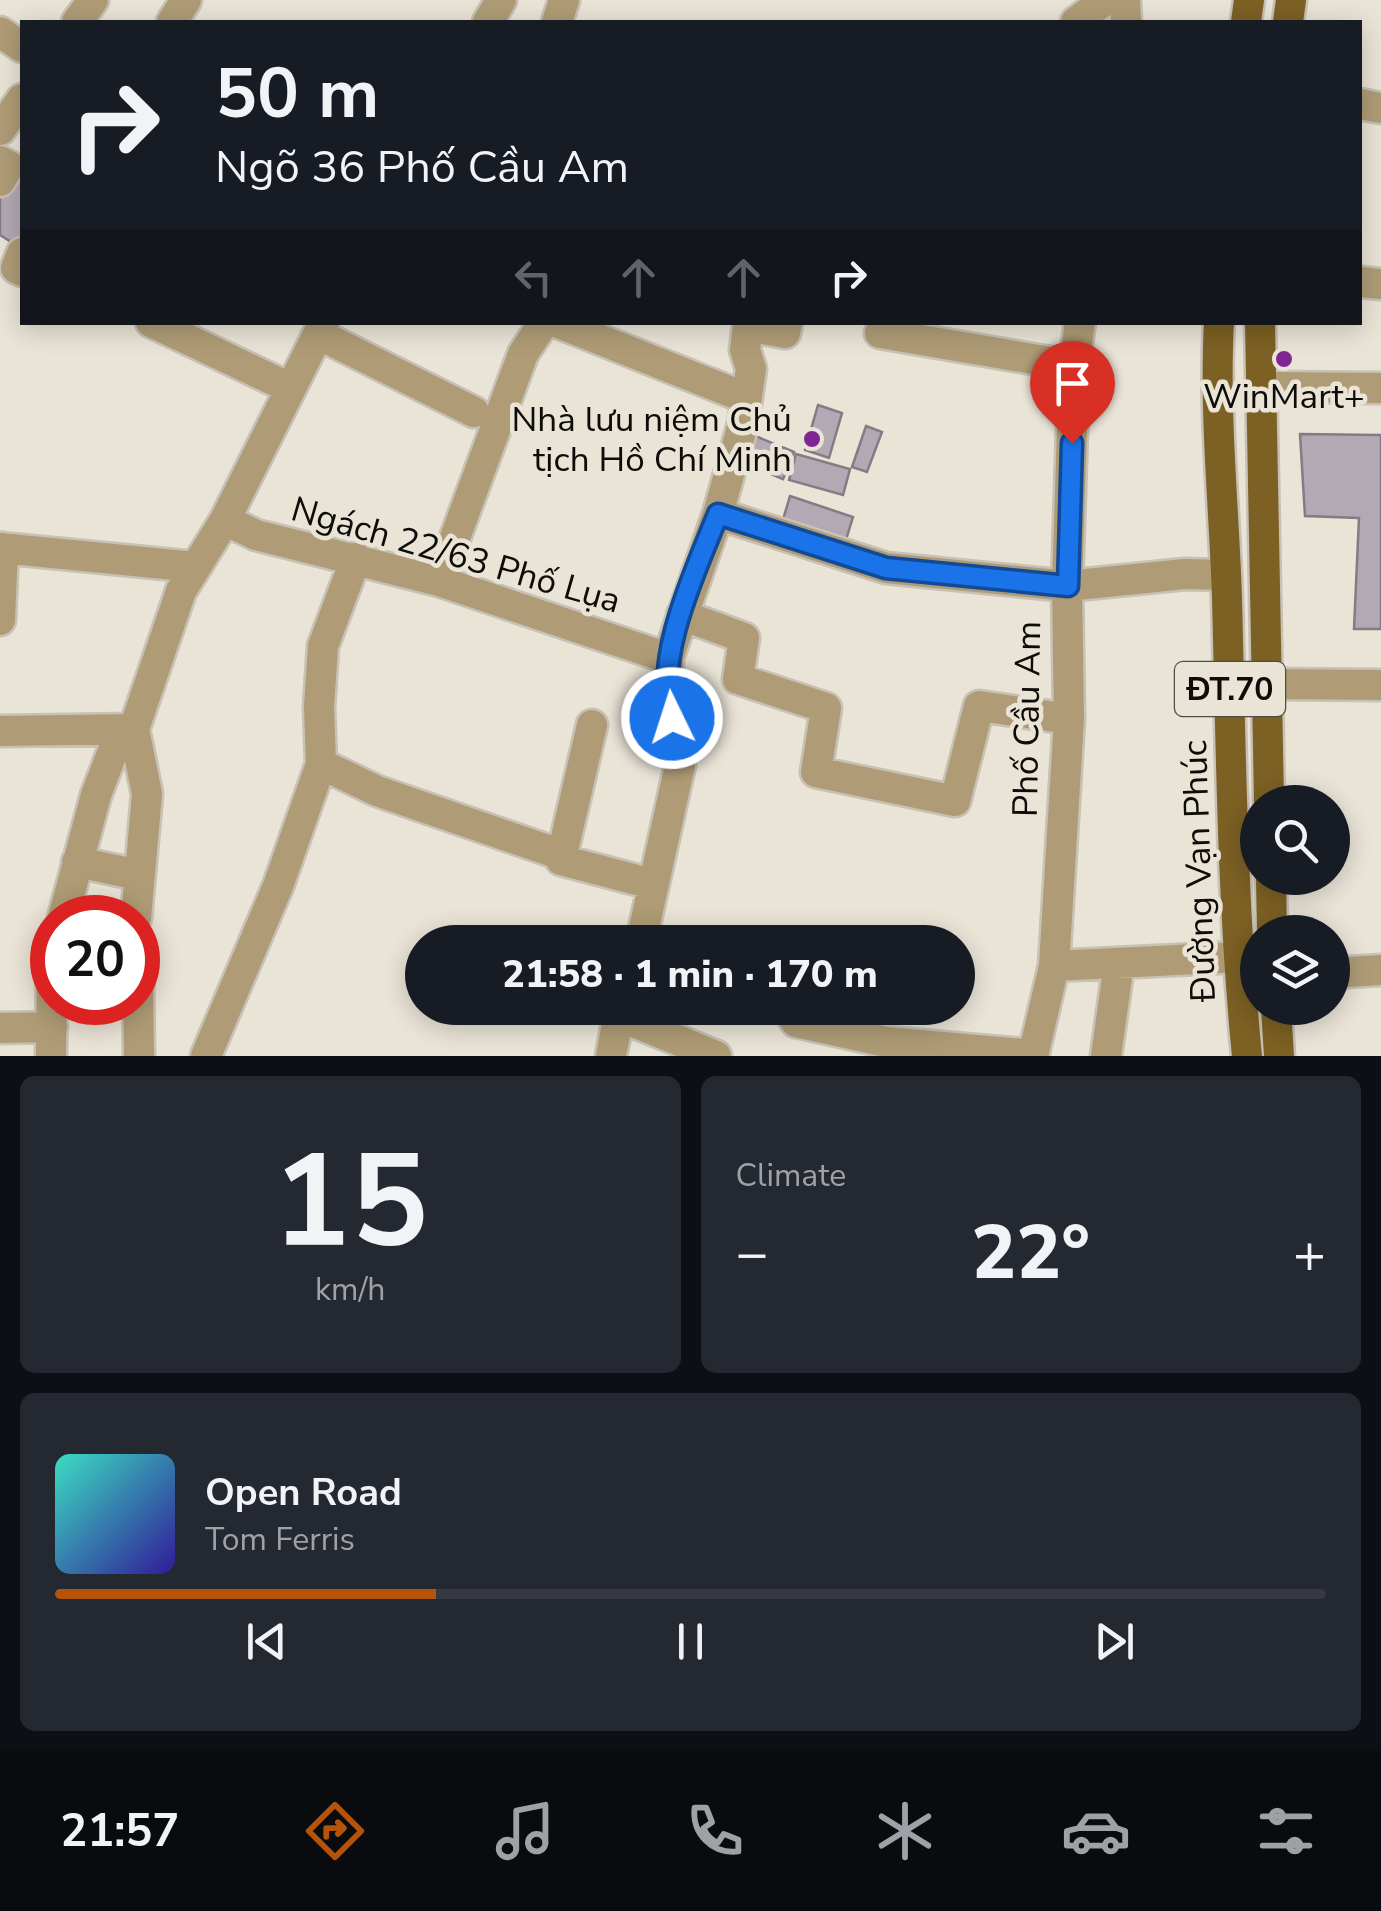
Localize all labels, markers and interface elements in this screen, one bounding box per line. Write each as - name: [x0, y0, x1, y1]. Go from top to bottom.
- text: 50 m: [215, 46, 379, 142]
- icon: right: [50, 60, 180, 190]
- text: Ngõ 36 Phố Cầu Am: [215, 137, 629, 198]
- icon: left: [506, 250, 561, 305]
- icon: ahead: [611, 250, 666, 305]
- icon: ahead: [716, 250, 771, 305]
- icon: right: [821, 250, 876, 305]
- pin: [1030, 341, 1115, 444]
- marker: WinMart+: [1273, 348, 1295, 370]
- icon: arrive: [1045, 356, 1100, 411]
- place label: WinMart+: [1203, 373, 1365, 420]
- place label: Nhà lưu niệm Chủ tịch Hồ Chí Minh: [511, 396, 792, 483]
- marker: Nhà lưu niệm Chủ tịch Hồ Chí Minh: [801, 428, 823, 450]
- street label: Ngách 22/63 Phố Lụa: [286, 486, 626, 624]
- street label: Phố Cầu Am: [1002, 621, 1052, 817]
- road number: ĐT.70: [1175, 662, 1285, 716]
- position arrow: [620, 666, 724, 770]
- street label: Đường Vạn Phúc: [1171, 739, 1227, 1004]
- map controls: [1240, 785, 1350, 1025]
- button: search: [1240, 785, 1350, 895]
- speed limit sign: 20: [30, 895, 160, 1025]
- button: layers: [1240, 915, 1350, 1025]
- text: 21:58 · 1 min · 170 m: [502, 949, 878, 1000]
- text: 15: [272, 1114, 428, 1291]
- text: Climate: [736, 1154, 846, 1197]
- text: 22°: [971, 1202, 1090, 1304]
- text: −: [736, 1216, 769, 1291]
- text: +: [1293, 1216, 1326, 1291]
- text: km/h: [315, 1268, 386, 1311]
- text: Open Road: [205, 1467, 402, 1518]
- text: Tom Ferris: [205, 1518, 355, 1561]
- icon: previous: [239, 1614, 294, 1669]
- icon: pause: [663, 1614, 718, 1669]
- icon: next: [1087, 1614, 1142, 1669]
- icon: directions: [300, 1796, 370, 1866]
- icon: music: [490, 1796, 560, 1866]
- icon: phone: [680, 1796, 750, 1866]
- icon: climate: [870, 1796, 940, 1866]
- icon: car: [1061, 1796, 1131, 1866]
- icon: filters: [1251, 1796, 1321, 1866]
- text: 21:57: [60, 1801, 179, 1862]

